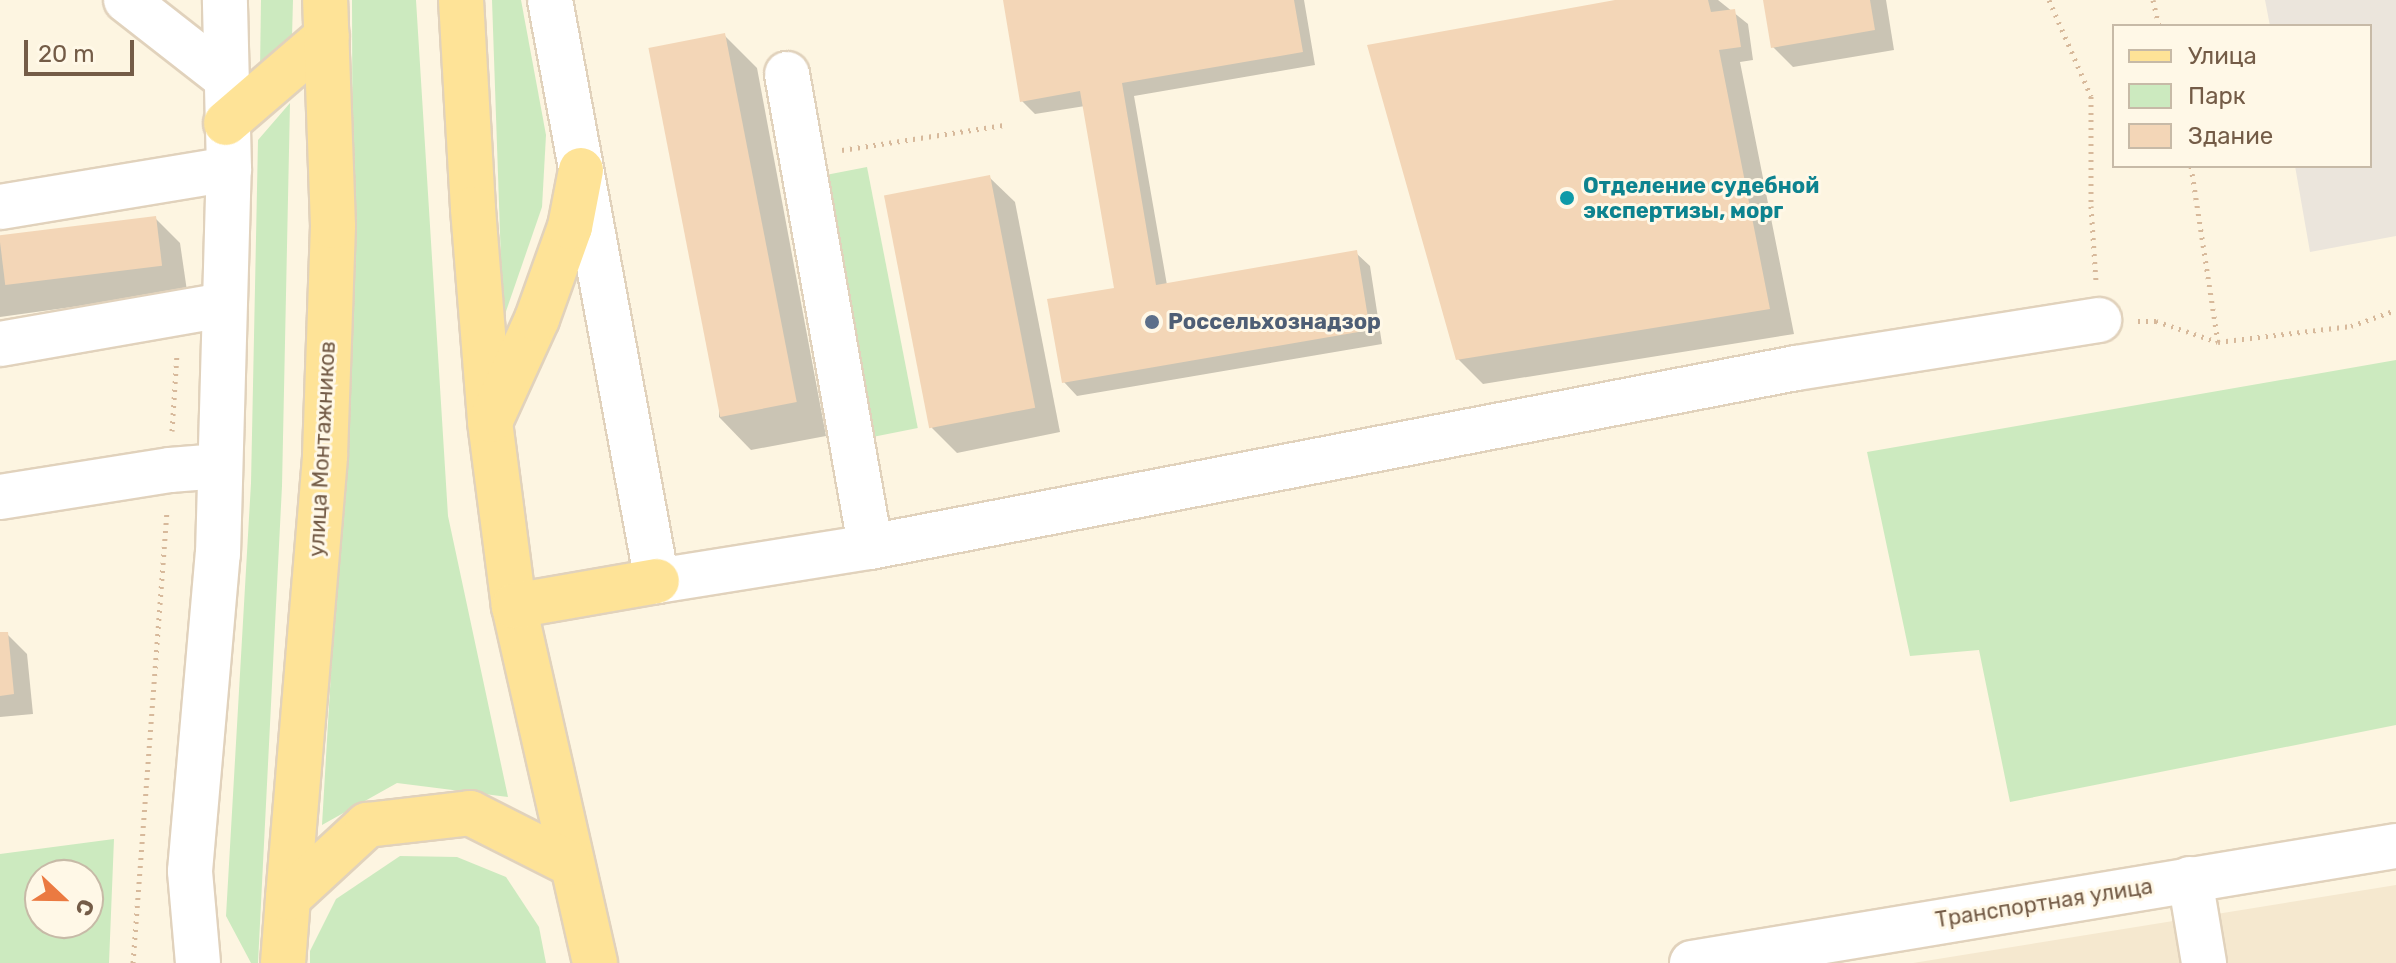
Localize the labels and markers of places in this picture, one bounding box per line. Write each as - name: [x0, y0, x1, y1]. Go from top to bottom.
- place label: Отделение судебной экспертизы, морг: [1583, 172, 1819, 224]
- marker: Отделение судебной экспертизы, морг: [1558, 189, 1576, 207]
- place label: Россельхознадзор: [1168, 309, 1381, 335]
- marker: Россельхознадзор: [1143, 313, 1161, 331]

